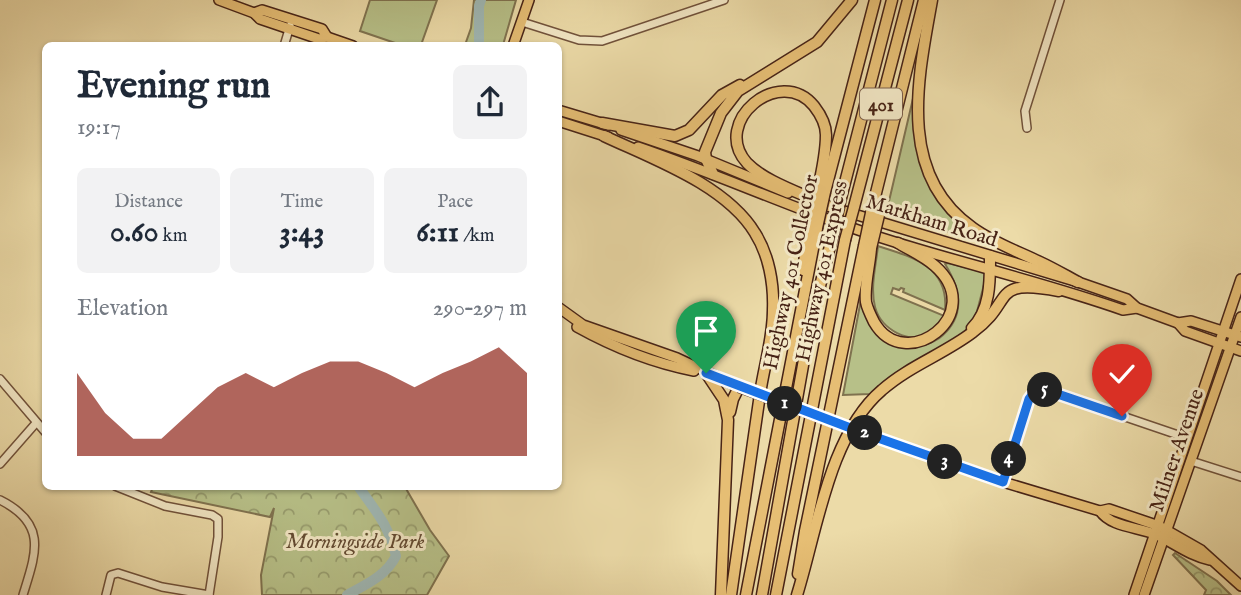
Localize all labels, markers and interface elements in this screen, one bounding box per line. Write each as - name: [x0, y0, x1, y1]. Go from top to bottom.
- text: Evening run: [77, 63, 271, 111]
- button: share: [453, 65, 527, 139]
- road number: 401: [860, 88, 902, 120]
- text: 19:17: [77, 113, 121, 142]
- street label: Highway 401 Collector: [758, 172, 825, 372]
- street label: Highway 401 Express: [790, 178, 855, 364]
- street label: Markham Road: [862, 189, 1001, 254]
- text: Distance: [114, 190, 183, 214]
- text: Time: [281, 190, 323, 214]
- text: Pace: [437, 190, 473, 214]
- text: 0.60: [110, 214, 158, 252]
- text: 3:43: [279, 214, 325, 252]
- text: 6:11: [416, 214, 459, 252]
- text: km: [158, 224, 187, 248]
- text: /km: [459, 224, 495, 248]
- text: Elevation: [77, 294, 168, 323]
- text: 290–297 m: [433, 294, 527, 323]
- pin: [676, 301, 736, 373]
- icon: arrive: [687, 312, 725, 350]
- pin: [1092, 344, 1152, 416]
- icon: check: [1103, 355, 1141, 393]
- pin: 5: [1028, 372, 1062, 408]
- text: 5: [1041, 377, 1048, 401]
- street label: Milner Avenue: [1144, 385, 1211, 516]
- pin: 1: [768, 386, 802, 422]
- text: 1: [781, 391, 788, 415]
- pin: 2: [848, 416, 882, 450]
- text: 2: [860, 420, 869, 444]
- pin: 4: [992, 442, 1026, 476]
- pin: 3: [928, 444, 962, 480]
- text: 4: [1004, 446, 1013, 470]
- text: 3: [941, 449, 948, 473]
- park label: Morningside Park: [286, 529, 425, 556]

